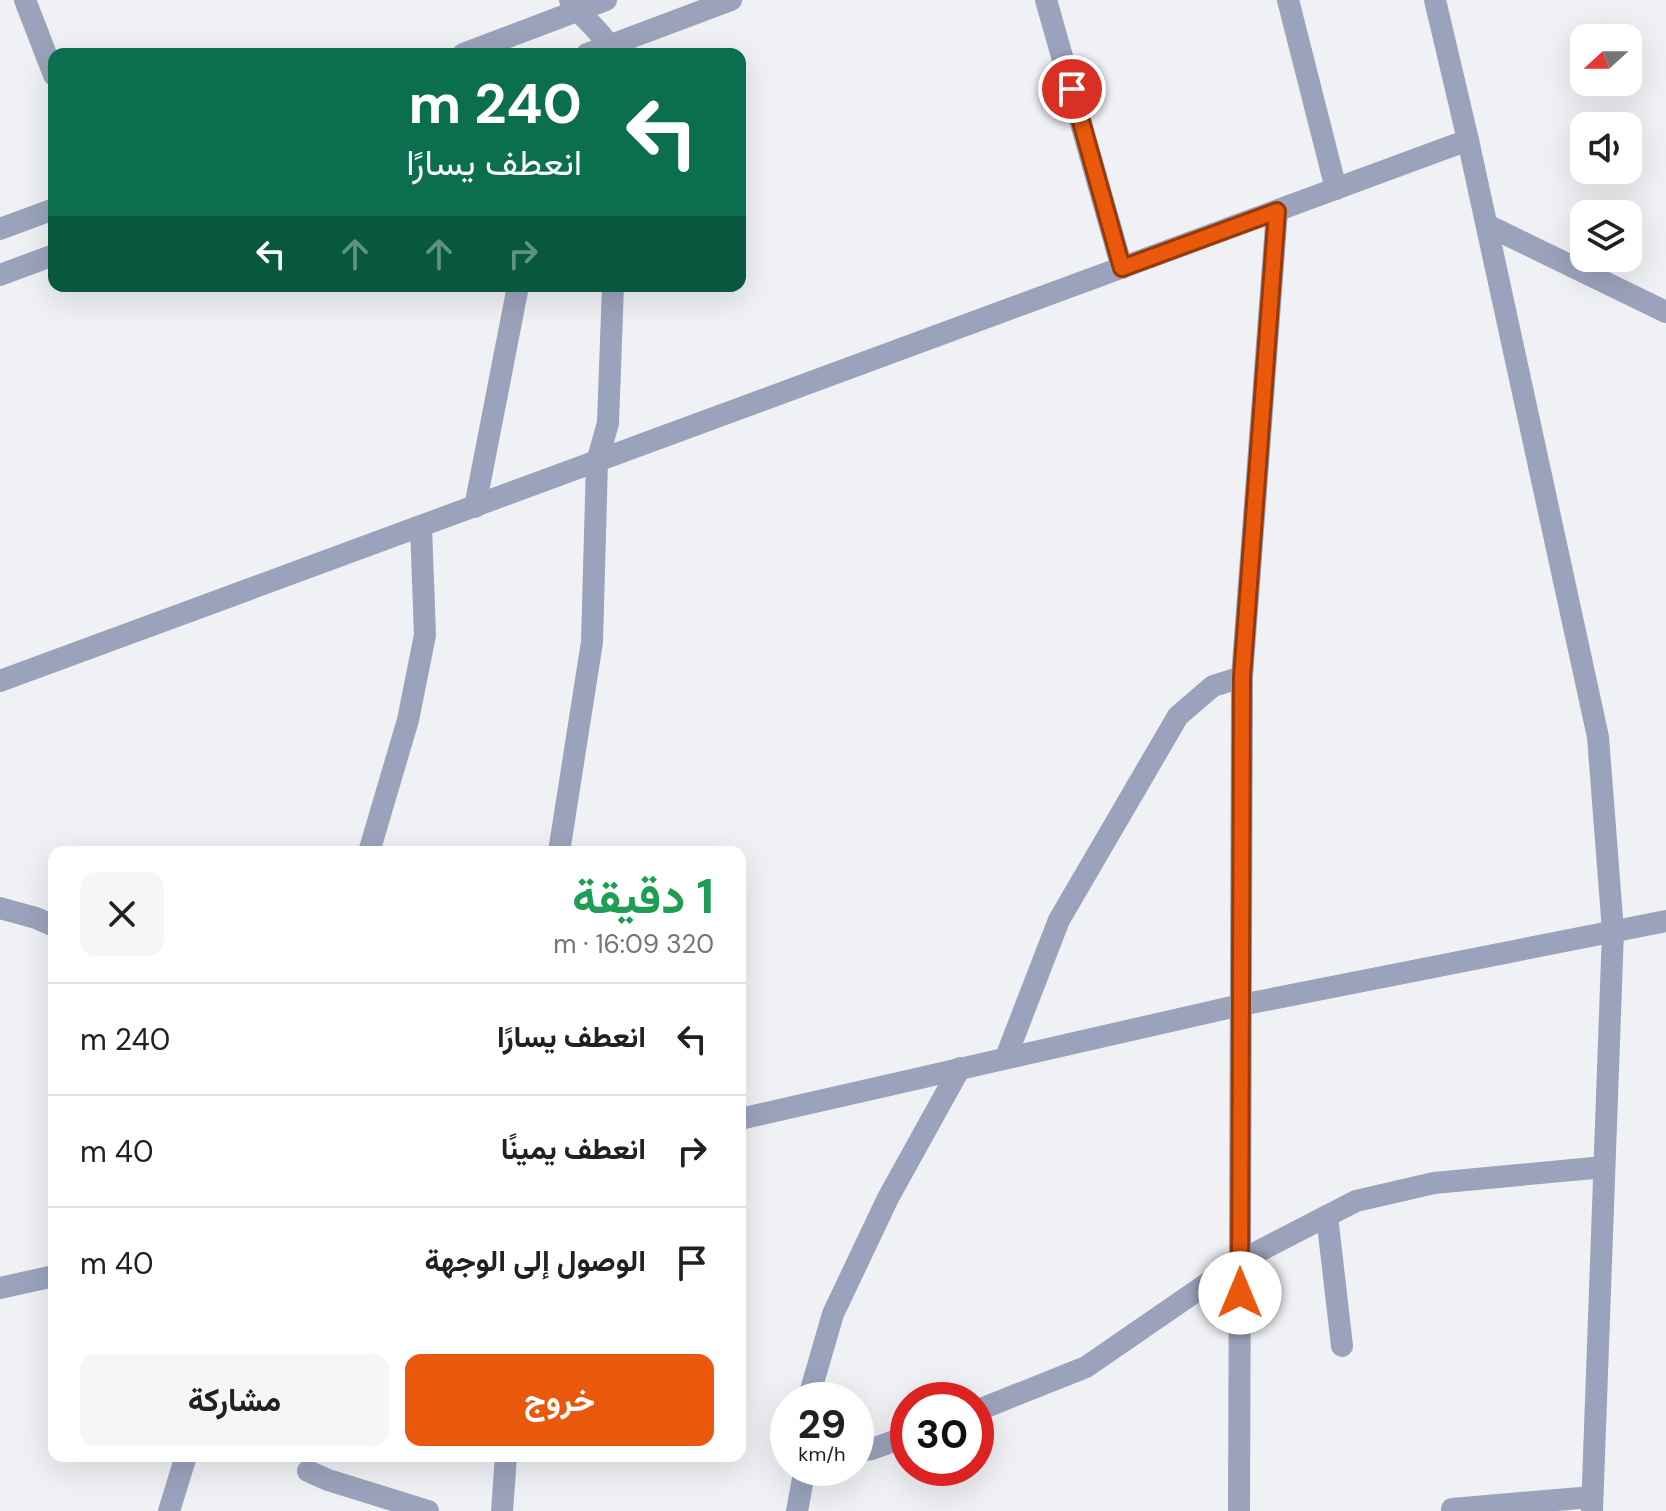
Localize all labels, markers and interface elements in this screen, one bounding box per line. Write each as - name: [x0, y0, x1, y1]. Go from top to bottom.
- north arrow: [1570, 24, 1642, 96]
- map controls: [1570, 24, 1642, 272]
- pin: [1038, 55, 1106, 123]
- text: 240 m: [408, 67, 582, 140]
- icon: arrive: [1050, 67, 1094, 111]
- icon: left: [610, 80, 714, 184]
- button: sound: [1570, 112, 1642, 184]
- text: انعطف يسارًا: [406, 139, 582, 186]
- button: layers: [1570, 200, 1642, 272]
- icon: left: [249, 232, 293, 276]
- icon: ahead: [333, 232, 377, 276]
- icon: ahead: [417, 232, 461, 276]
- icon: right: [501, 232, 545, 276]
- text: 1 دقيقة: [572, 865, 714, 928]
- button: close: [80, 872, 164, 956]
- text: 320 m · 16:09: [553, 927, 714, 961]
- text: انعطف يسارًا: [497, 1017, 646, 1056]
- icon: left: [670, 1017, 714, 1061]
- text: 240 m: [80, 1020, 170, 1059]
- text: انعطف يمينًا: [501, 1129, 646, 1168]
- icon: right: [670, 1129, 714, 1173]
- text: 40 m: [80, 1132, 153, 1171]
- text: الوصول إلى الوجهة: [425, 1241, 646, 1280]
- icon: arrive: [670, 1241, 714, 1285]
- text: 40 m: [80, 1244, 153, 1283]
- position arrow: [1198, 1251, 1282, 1335]
- button: مشاركة: [80, 1354, 389, 1446]
- button: خروج: [405, 1354, 714, 1446]
- speed limit sign: 30: [890, 1382, 994, 1486]
- text: 29: [798, 1398, 846, 1450]
- text: km/h: [798, 1441, 846, 1467]

